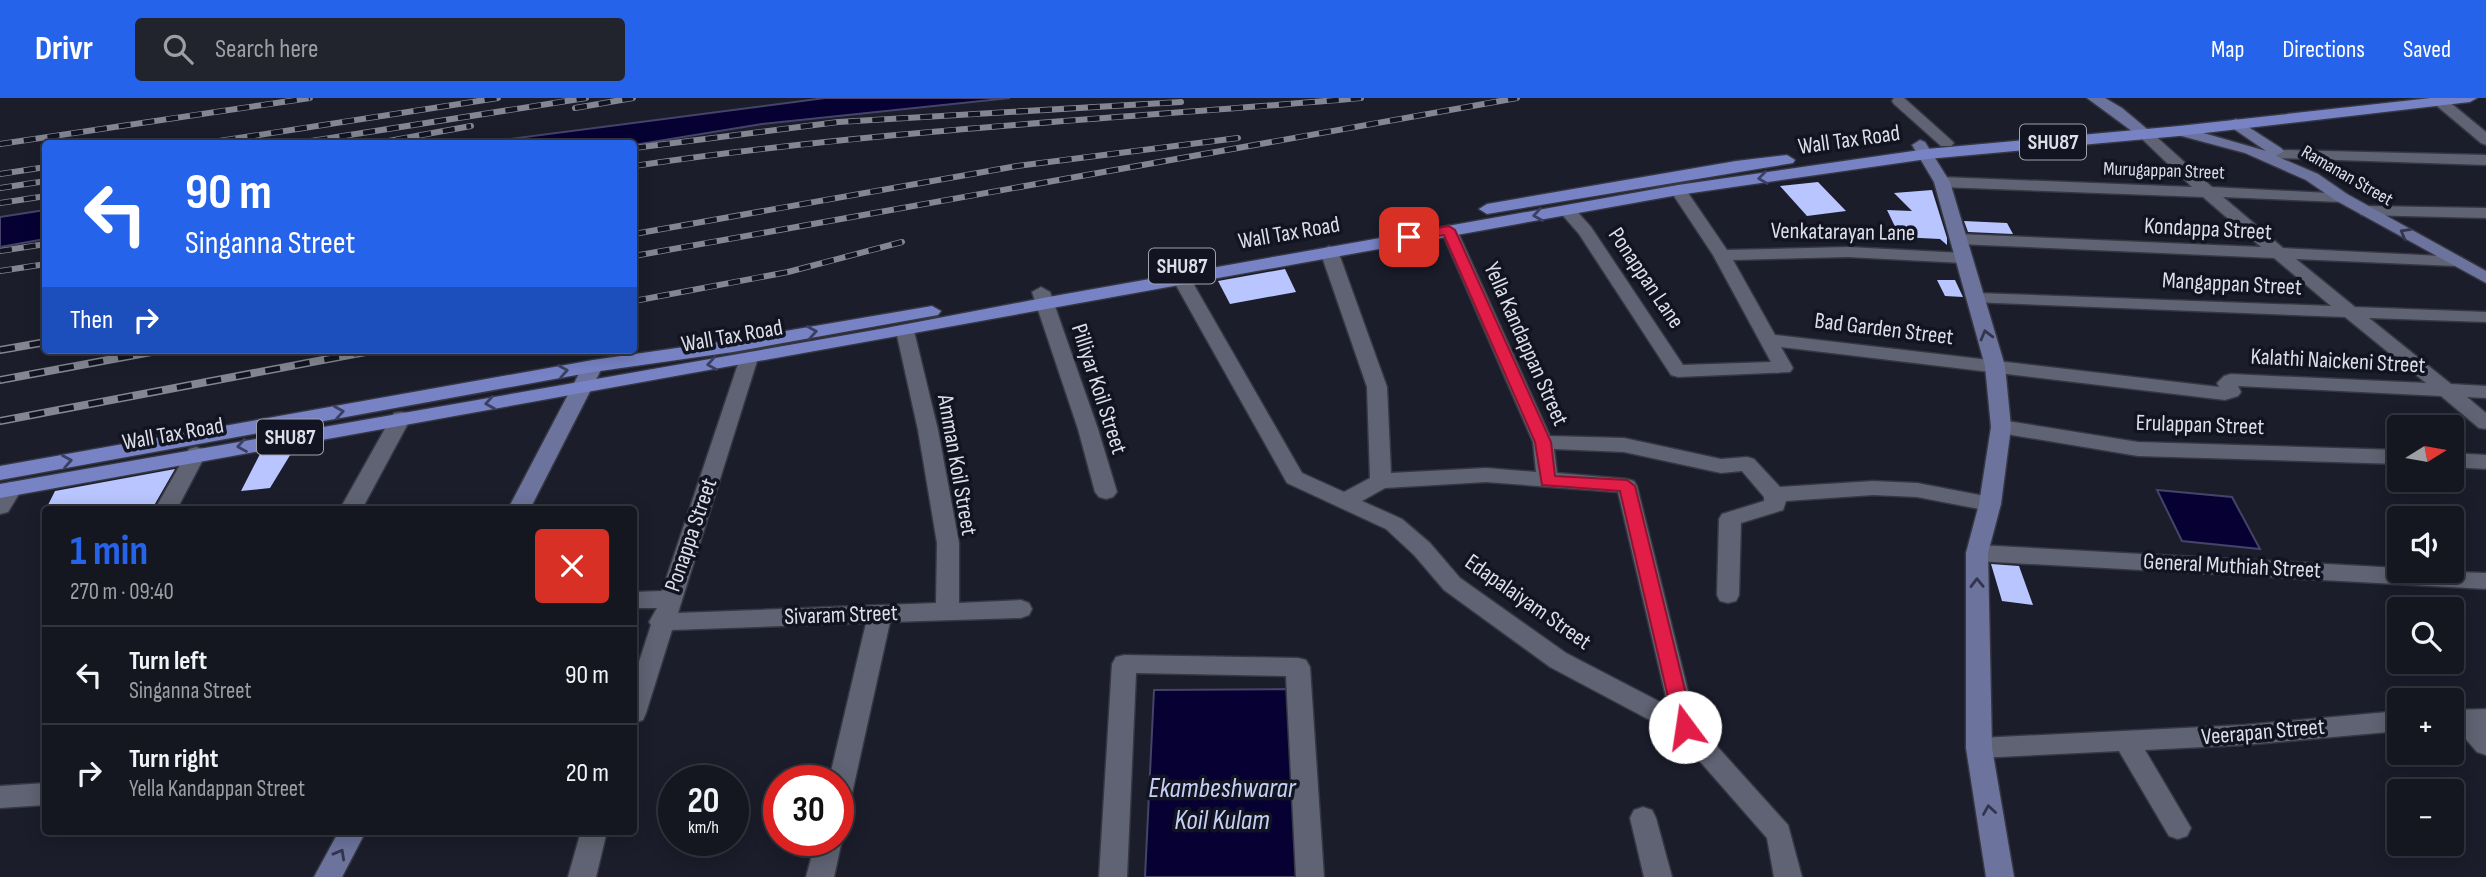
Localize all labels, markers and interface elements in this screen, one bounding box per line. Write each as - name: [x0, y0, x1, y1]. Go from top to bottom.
- search box: [135, 18, 625, 81]
- text: Drivr: [35, 29, 93, 69]
- icon: search: [159, 30, 197, 68]
- text: Search here: [215, 34, 318, 65]
- text: Map: [2211, 35, 2244, 64]
- text: Directions: [2282, 35, 2365, 64]
- text: Saved: [2403, 35, 2451, 64]
- street label: Wall Tax Road: [1796, 119, 1902, 161]
- road number: SHU87: [2020, 124, 2086, 159]
- street label: Ramanan Street: [2297, 141, 2397, 212]
- street label: Murugappan Street: [2103, 157, 2225, 185]
- text: 90 m: [185, 164, 272, 223]
- icon: left: [70, 168, 161, 259]
- one-way arrow: [1757, 170, 1769, 185]
- pin: [1379, 207, 1439, 267]
- one-way arrow: [1533, 207, 1544, 222]
- street label: Wall Tax Road: [1236, 210, 1342, 256]
- street label: Kondappa Street: [2143, 212, 2273, 246]
- street label: Venkatarayan Lane: [1771, 217, 1915, 247]
- icon: arrive: [1390, 218, 1428, 256]
- street label: Ponappan Lane: [1602, 222, 1690, 334]
- text: Singanna Street: [185, 224, 355, 263]
- one-way arrow: [2399, 228, 2412, 241]
- road number: SHU87: [1149, 248, 1215, 284]
- street label: Yella Kandappan Street: [1477, 258, 1575, 430]
- street label: Mangappan Street: [2161, 266, 2303, 302]
- icon: right: [127, 301, 165, 339]
- text: Then: [70, 305, 113, 336]
- street label: Bad Garden Street: [1813, 307, 1955, 351]
- street label: Wall Tax Road: [679, 313, 785, 359]
- street label: Pilliyar Koil Street: [1065, 320, 1133, 458]
- one-way arrow: [806, 325, 818, 340]
- one-way arrow: [1980, 329, 1994, 341]
- street label: Kalathi Naickeni Street: [2250, 342, 2426, 380]
- one-way arrow: [706, 356, 718, 371]
- one-way arrow: [557, 364, 569, 379]
- street label: Amman Koil Street: [931, 391, 983, 538]
- one-way arrow: [484, 395, 496, 410]
- one-way arrow: [333, 405, 345, 420]
- street label: Erulappan Street: [2135, 409, 2265, 441]
- street label: Wall Tax Road: [120, 411, 226, 457]
- north arrow: [2387, 415, 2464, 492]
- map controls: [2387, 415, 2464, 856]
- road number: SHU87: [257, 420, 323, 454]
- one-way arrow: [236, 438, 248, 453]
- one-way arrow: [61, 454, 73, 469]
- street label: Ponappa Street: [659, 475, 723, 595]
- button: sound: [2387, 506, 2464, 583]
- text: 1 min: [70, 526, 148, 577]
- button: close: [535, 529, 609, 603]
- street label: General Muthiah Street: [2142, 547, 2322, 585]
- street label: Edapalaiyam Street: [1459, 548, 1597, 656]
- one-way arrow: [1969, 577, 1985, 588]
- text: 270 m · 09:40: [70, 578, 174, 606]
- button: search: [2387, 597, 2464, 674]
- street label: Sivaram Street: [784, 599, 898, 631]
- text: Turn left: [129, 646, 207, 677]
- icon: left: [70, 656, 108, 694]
- text: 90 m: [565, 660, 609, 691]
- text: Singanna Street: [129, 677, 251, 705]
- button: +: [2387, 688, 2464, 765]
- position arrow: [1648, 690, 1722, 764]
- street label: Veerapan Street: [2200, 713, 2326, 751]
- text: Turn right: [129, 744, 218, 775]
- icon: right: [70, 754, 108, 792]
- text: 20 m: [566, 758, 609, 789]
- speed limit sign: 30: [763, 765, 854, 856]
- water label: Ekambeshwarar Koil Kulam: [1148, 772, 1297, 837]
- text: Yella Kandappan Street: [129, 775, 305, 803]
- button: −: [2387, 779, 2464, 856]
- text: 20: [688, 780, 720, 823]
- one-way arrow: [1982, 804, 1997, 816]
- text: km/h: [688, 817, 719, 838]
- one-way arrow: [332, 849, 345, 861]

